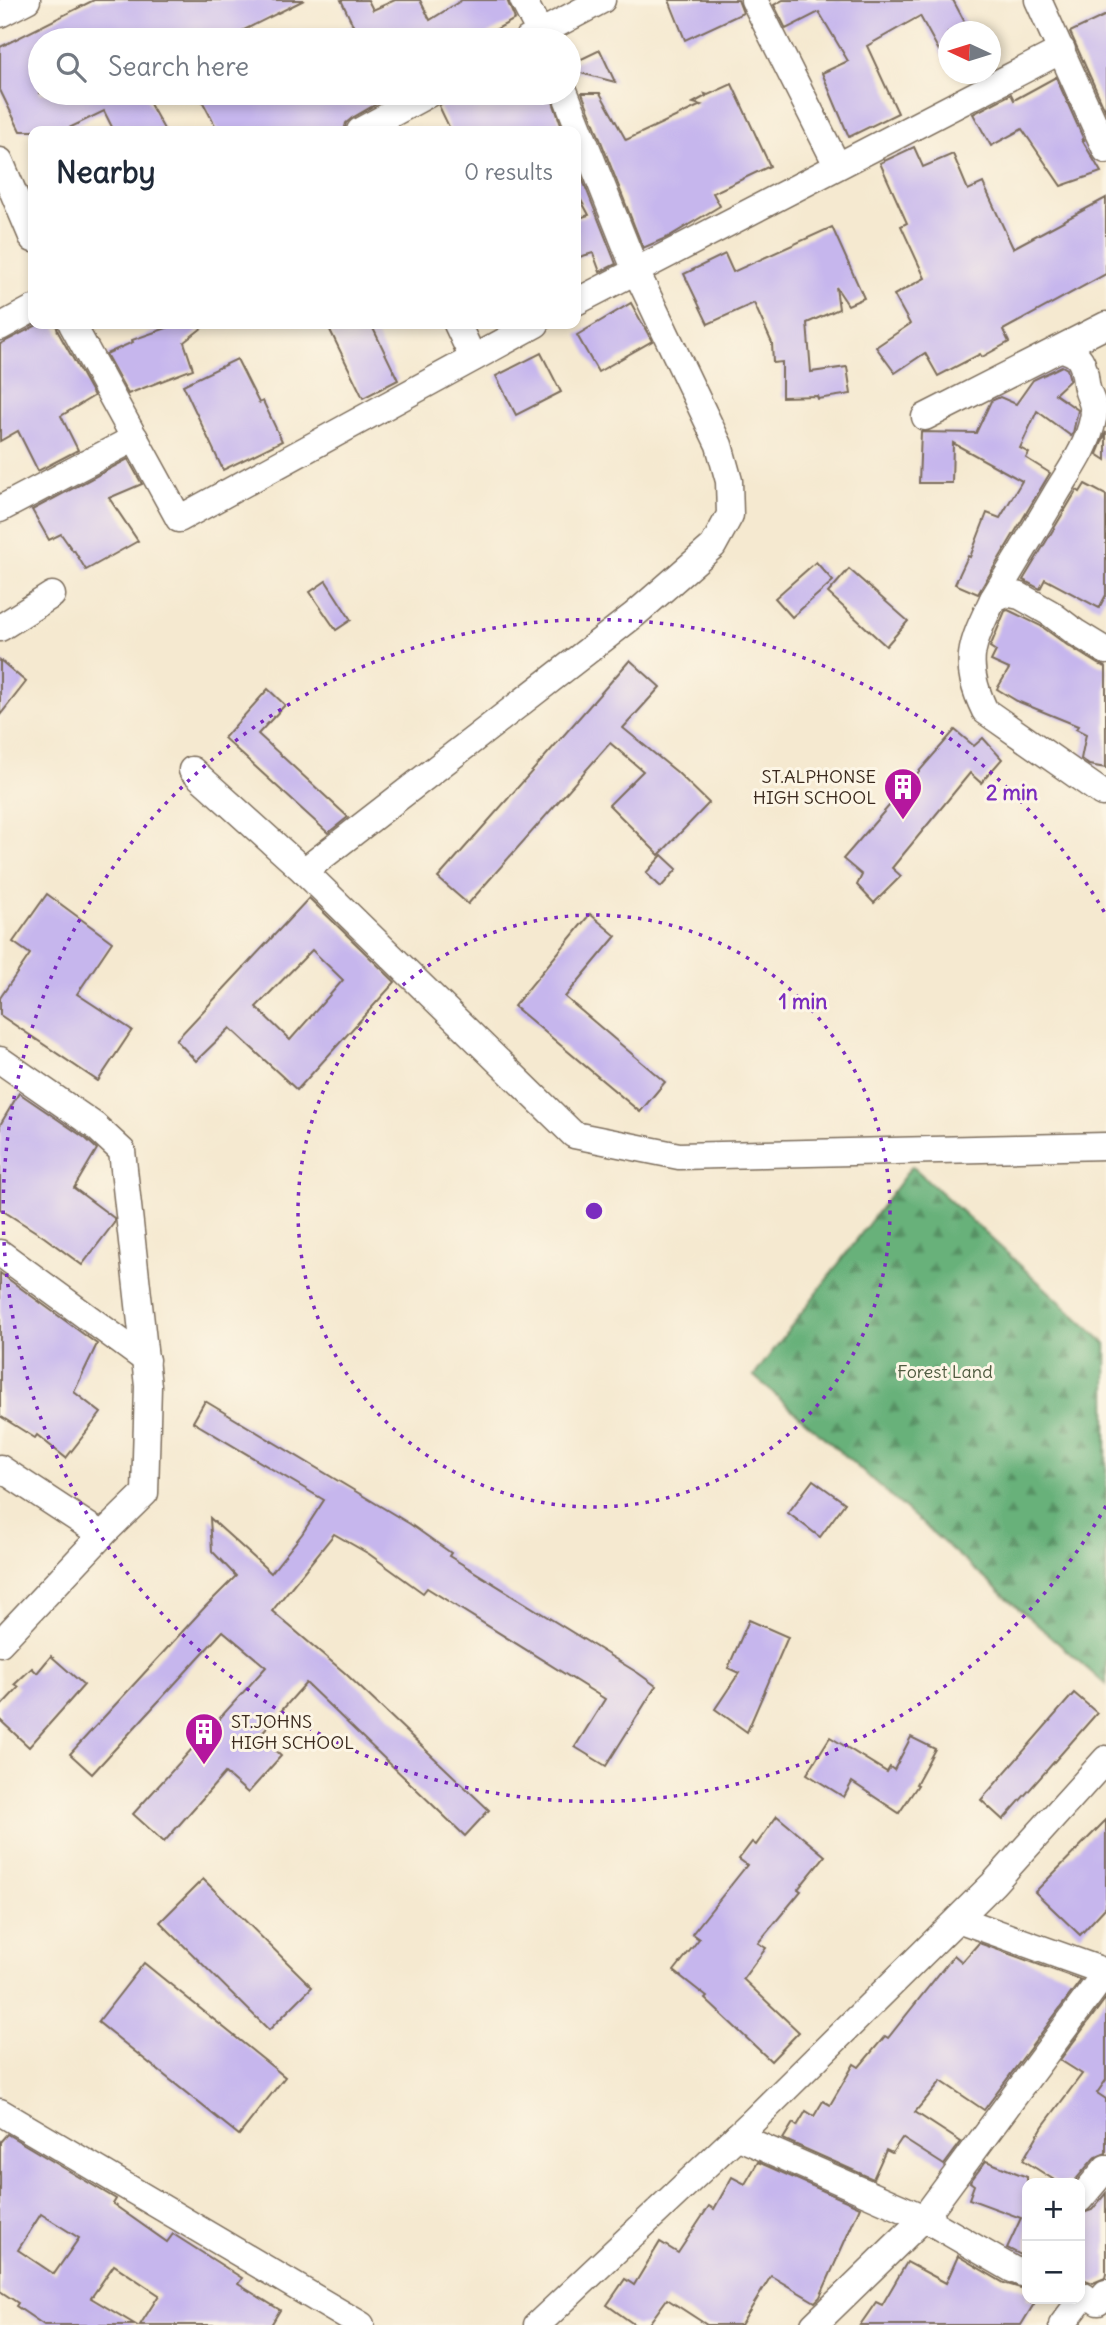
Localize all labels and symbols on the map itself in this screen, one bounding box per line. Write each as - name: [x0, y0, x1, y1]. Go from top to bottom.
- north arrow: [938, 21, 1001, 84]
- place label: ST.ALPHONSE HIGH SCHOOL: [753, 765, 876, 809]
- building icon: ST.ALPHONSE HIGH SCHOOL: [882, 766, 924, 821]
- text: 2 min: [986, 779, 1038, 806]
- text: 1 min: [779, 988, 827, 1015]
- centre of rings: [582, 1199, 606, 1223]
- park label: Forest Land: [897, 1360, 993, 1383]
- place label: ST.JOHNS HIGH SCHOOL: [231, 1710, 354, 1754]
- building icon: ST.JOHNS HIGH SCHOOL: [183, 1711, 225, 1766]

